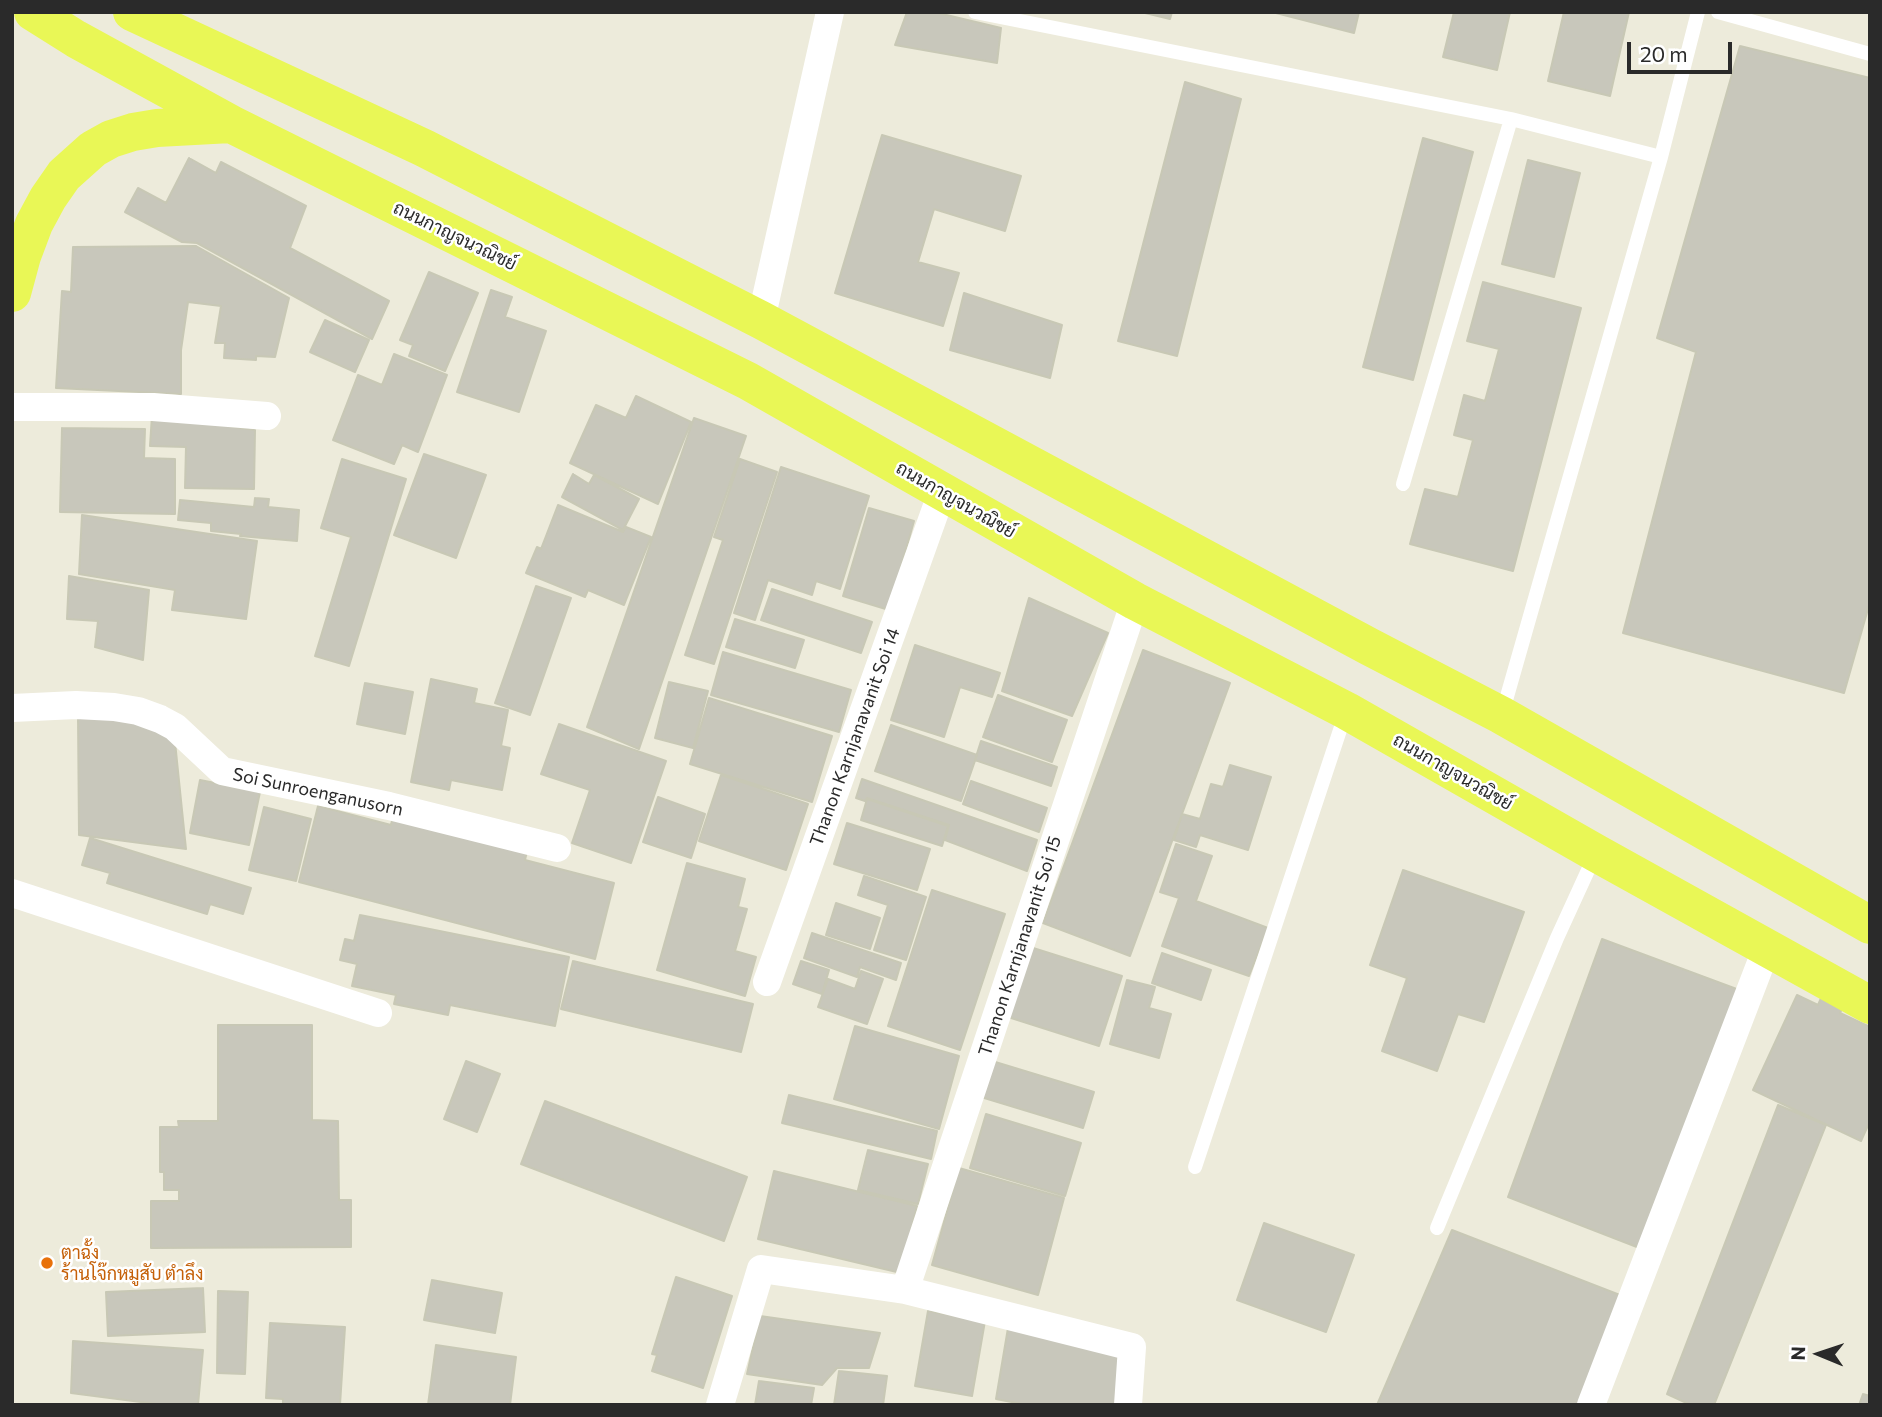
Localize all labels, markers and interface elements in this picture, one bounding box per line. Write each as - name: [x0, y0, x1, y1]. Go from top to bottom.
- scale bar: [1630, 28, 1735, 72]
- text: 20 m: [1640, 41, 1688, 66]
- street label: ถนนกาญจนวณิชย์: [390, 197, 520, 275]
- street label: ถนนกาญจนวณิชย์: [892, 457, 1020, 543]
- street label: Thanon Karnjanavanit Soi 14: [805, 625, 905, 849]
- street label: ถนนกาญจนวณิชย์: [1389, 729, 1517, 815]
- street label: Soi Sunroenganusorn: [231, 763, 405, 821]
- street label: Thanon Karnjanavanit Soi 15: [974, 833, 1066, 1059]
- place label: ตาฉั้ง ร้านโจ๊กหมูสับ ตำลึง: [61, 1242, 203, 1284]
- marker: ตาฉั้ง ร้านโจ๊กหมูสับ ตำลึง: [39, 1255, 55, 1271]
- north arrow: [1784, 1319, 1854, 1389]
- text: N: [1786, 1346, 1809, 1361]

